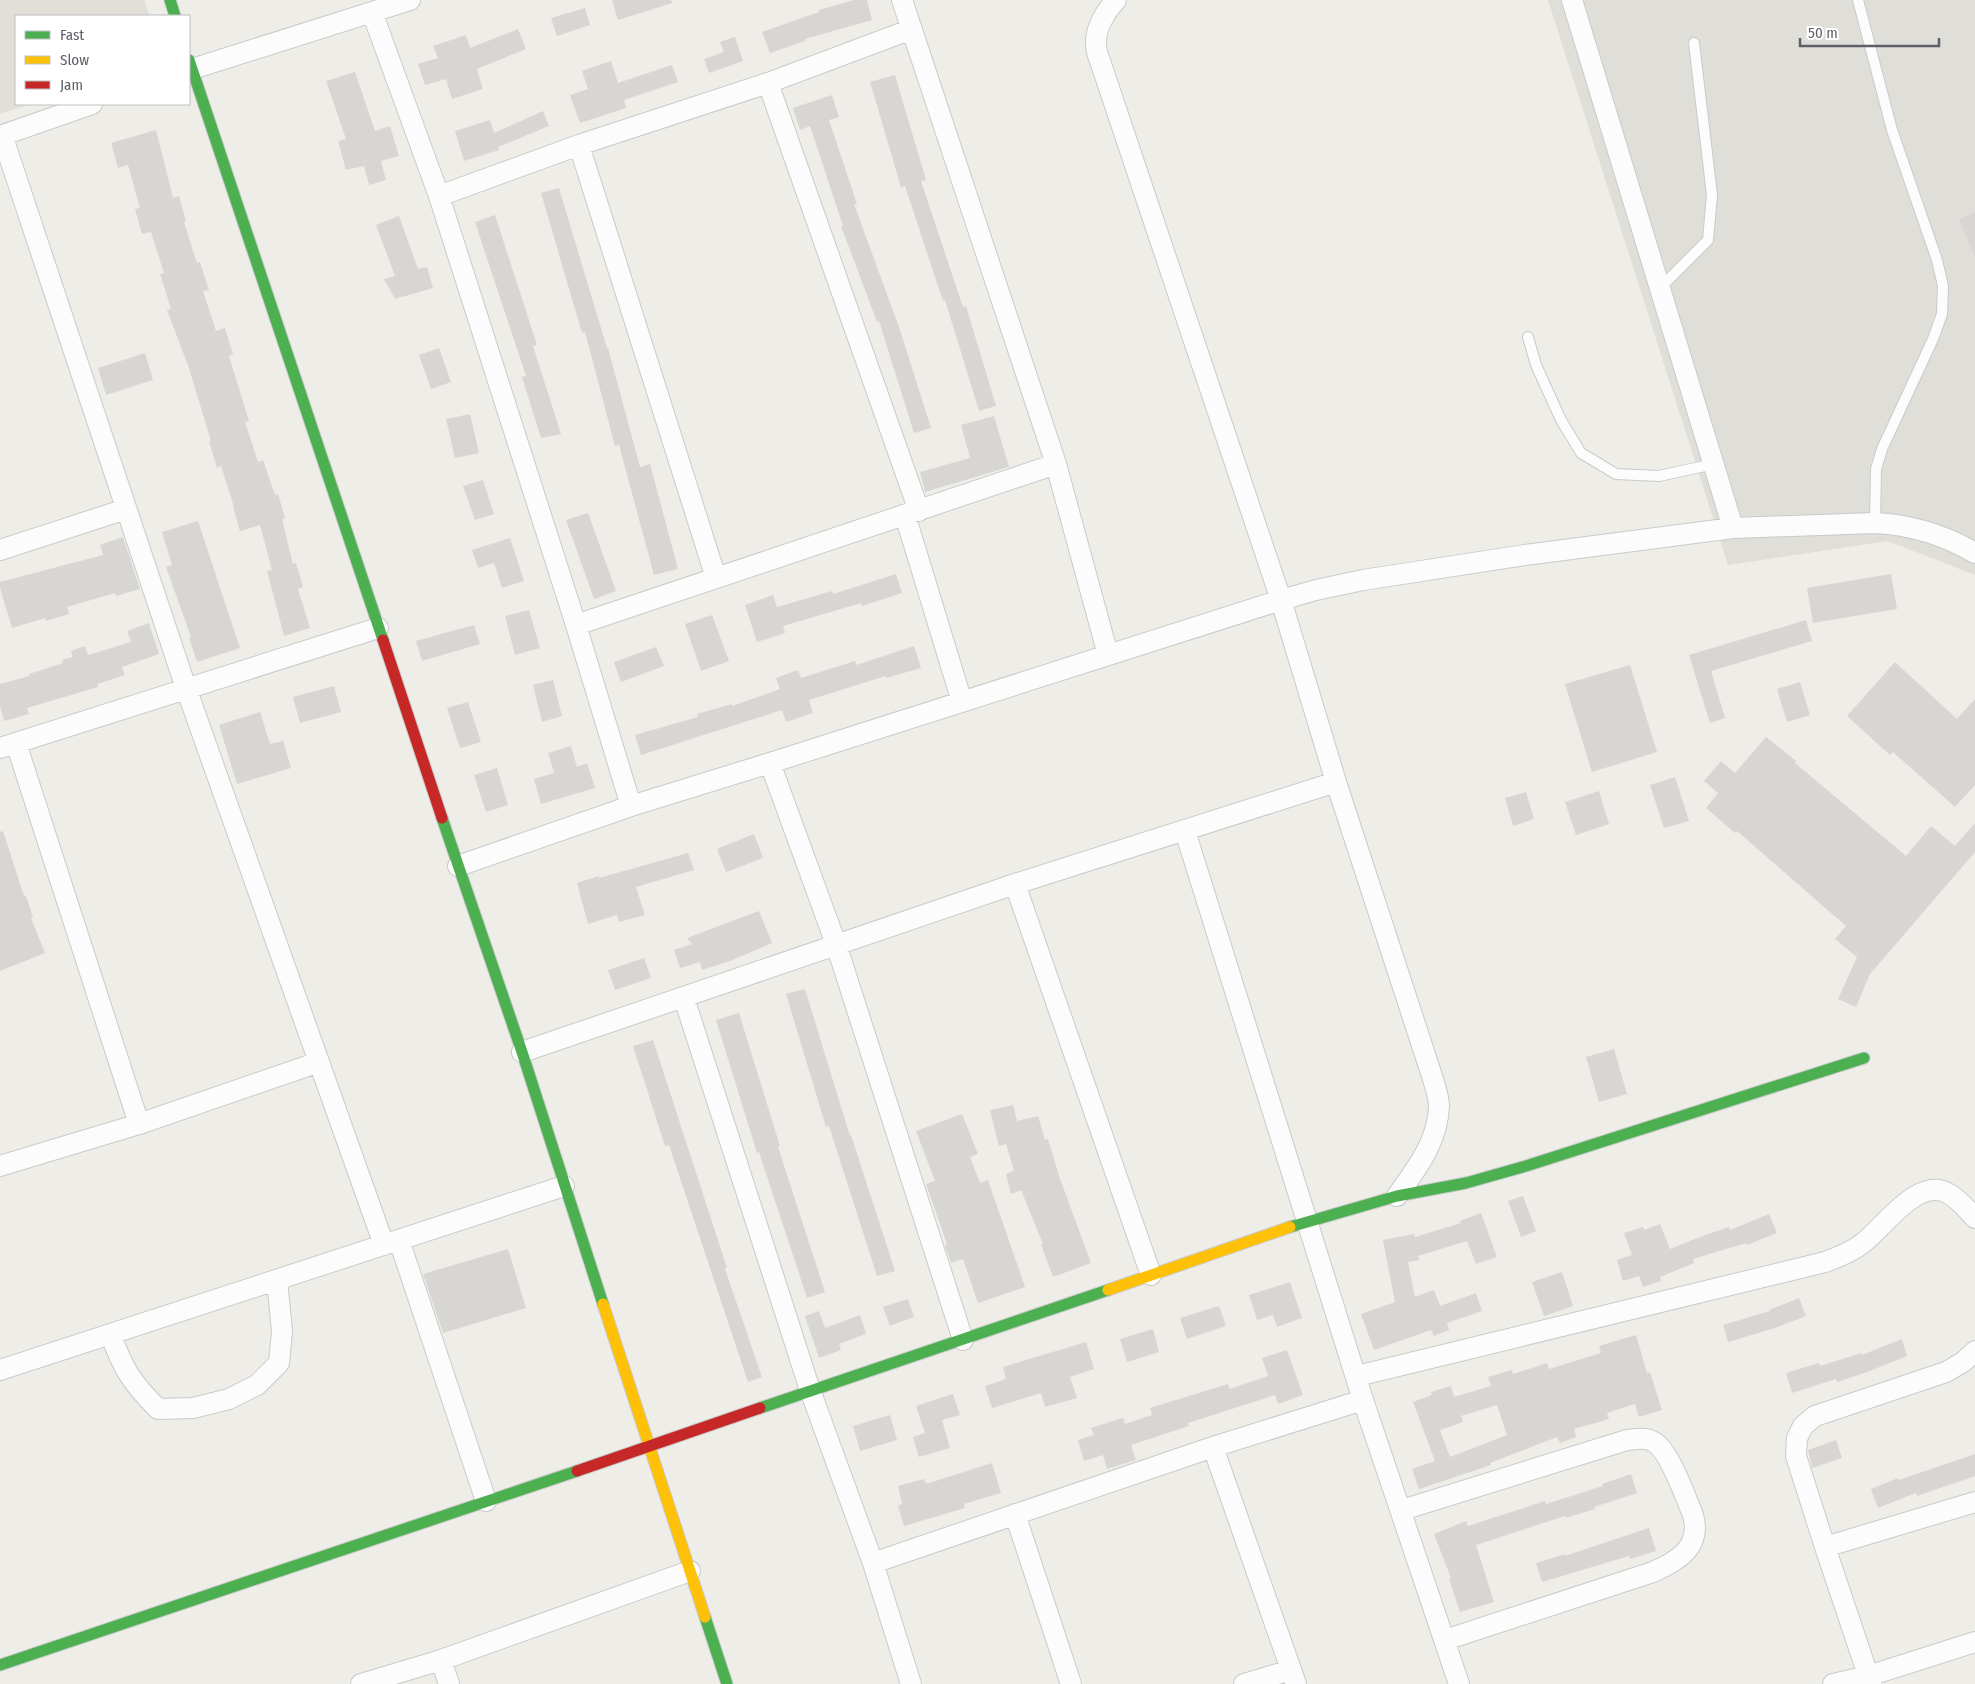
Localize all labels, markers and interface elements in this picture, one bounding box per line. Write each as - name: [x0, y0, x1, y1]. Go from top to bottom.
- legend: [15, 15, 190, 105]
- scale bar: [1800, 15, 1939, 47]
- text: 50 m: [1808, 24, 1838, 42]
- text: Fast: [60, 26, 84, 44]
- text: Slow: [60, 51, 89, 69]
- text: Jam: [60, 76, 83, 94]

